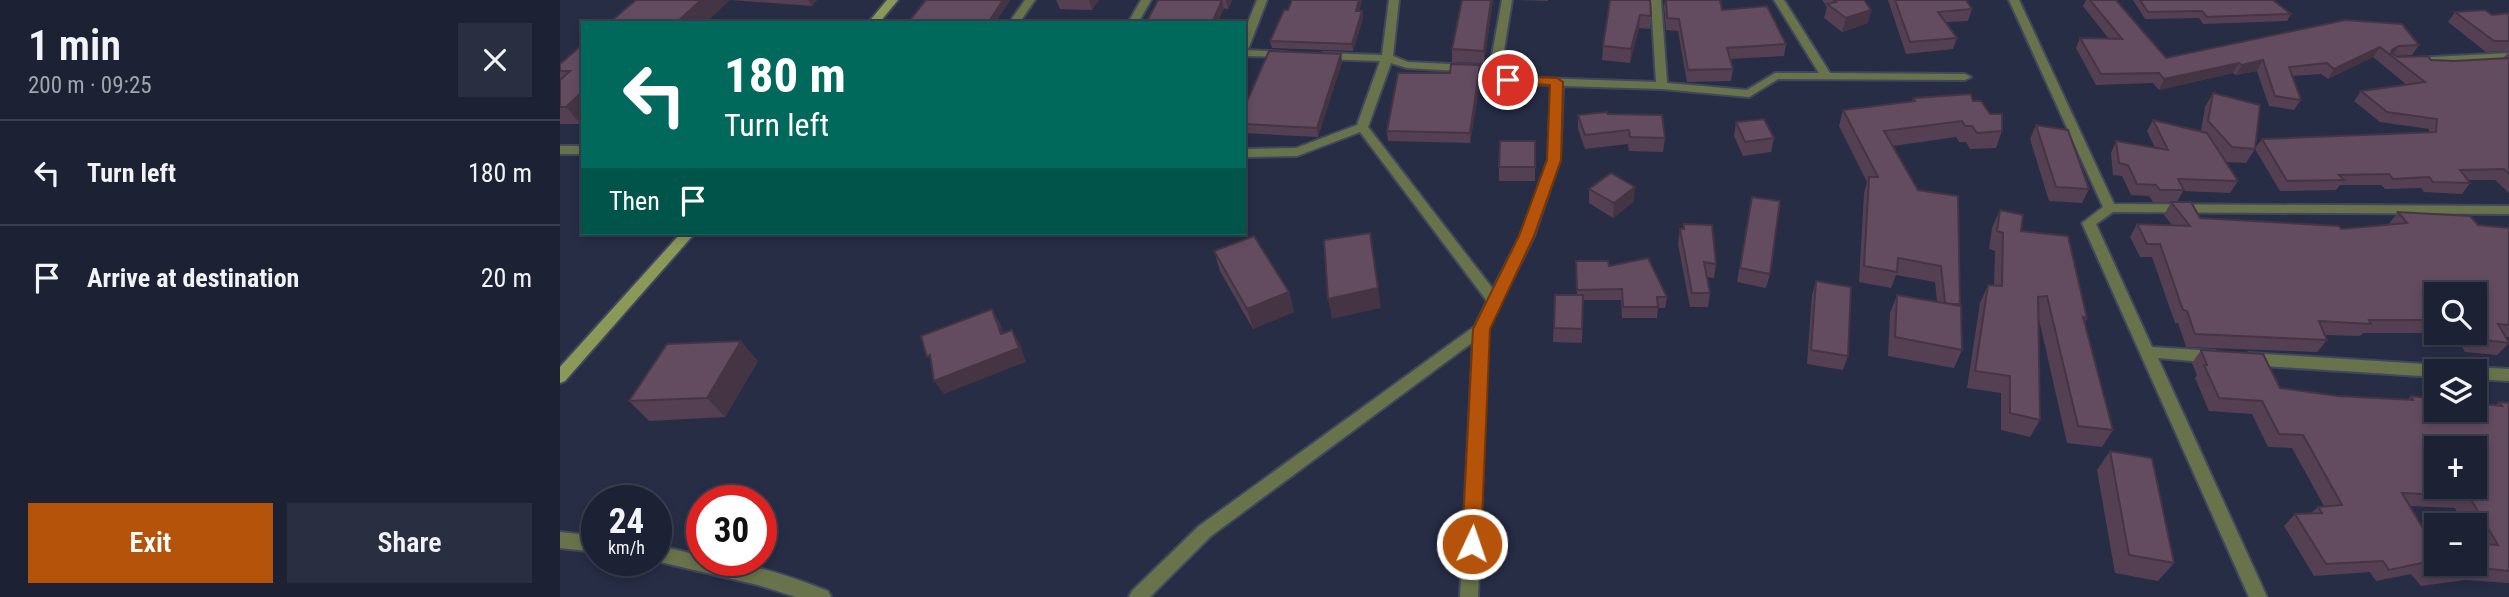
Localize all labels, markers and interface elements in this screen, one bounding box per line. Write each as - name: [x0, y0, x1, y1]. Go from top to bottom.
- text: 1 min: [28, 21, 121, 70]
- button: close: [458, 23, 532, 97]
- text: 180 m: [724, 47, 846, 104]
- icon: left: [609, 49, 700, 140]
- pin: [1478, 50, 1538, 110]
- icon: arrive: [1489, 61, 1527, 99]
- text: 200 m · 09:25: [28, 72, 152, 99]
- text: Turn left: [724, 106, 829, 144]
- icon: left: [28, 154, 66, 192]
- text: Turn left: [87, 158, 176, 188]
- text: 180 m: [468, 158, 532, 188]
- icon: arrive: [674, 182, 712, 220]
- text: Then: [609, 186, 660, 216]
- icon: arrive: [28, 259, 66, 297]
- text: Arrive at destination: [87, 263, 299, 293]
- text: 20 m: [481, 263, 532, 293]
- map controls: [2424, 282, 2487, 576]
- button: search: [2424, 282, 2487, 345]
- button: layers: [2424, 359, 2487, 422]
- button: +: [2424, 436, 2487, 499]
- speed limit sign: 30: [686, 485, 777, 576]
- text: 24: [609, 501, 644, 542]
- button: Exit: [28, 503, 273, 583]
- button: Share: [287, 503, 532, 583]
- position arrow: [1435, 507, 1509, 581]
- button: −: [2424, 513, 2487, 576]
- text: km/h: [608, 537, 645, 558]

